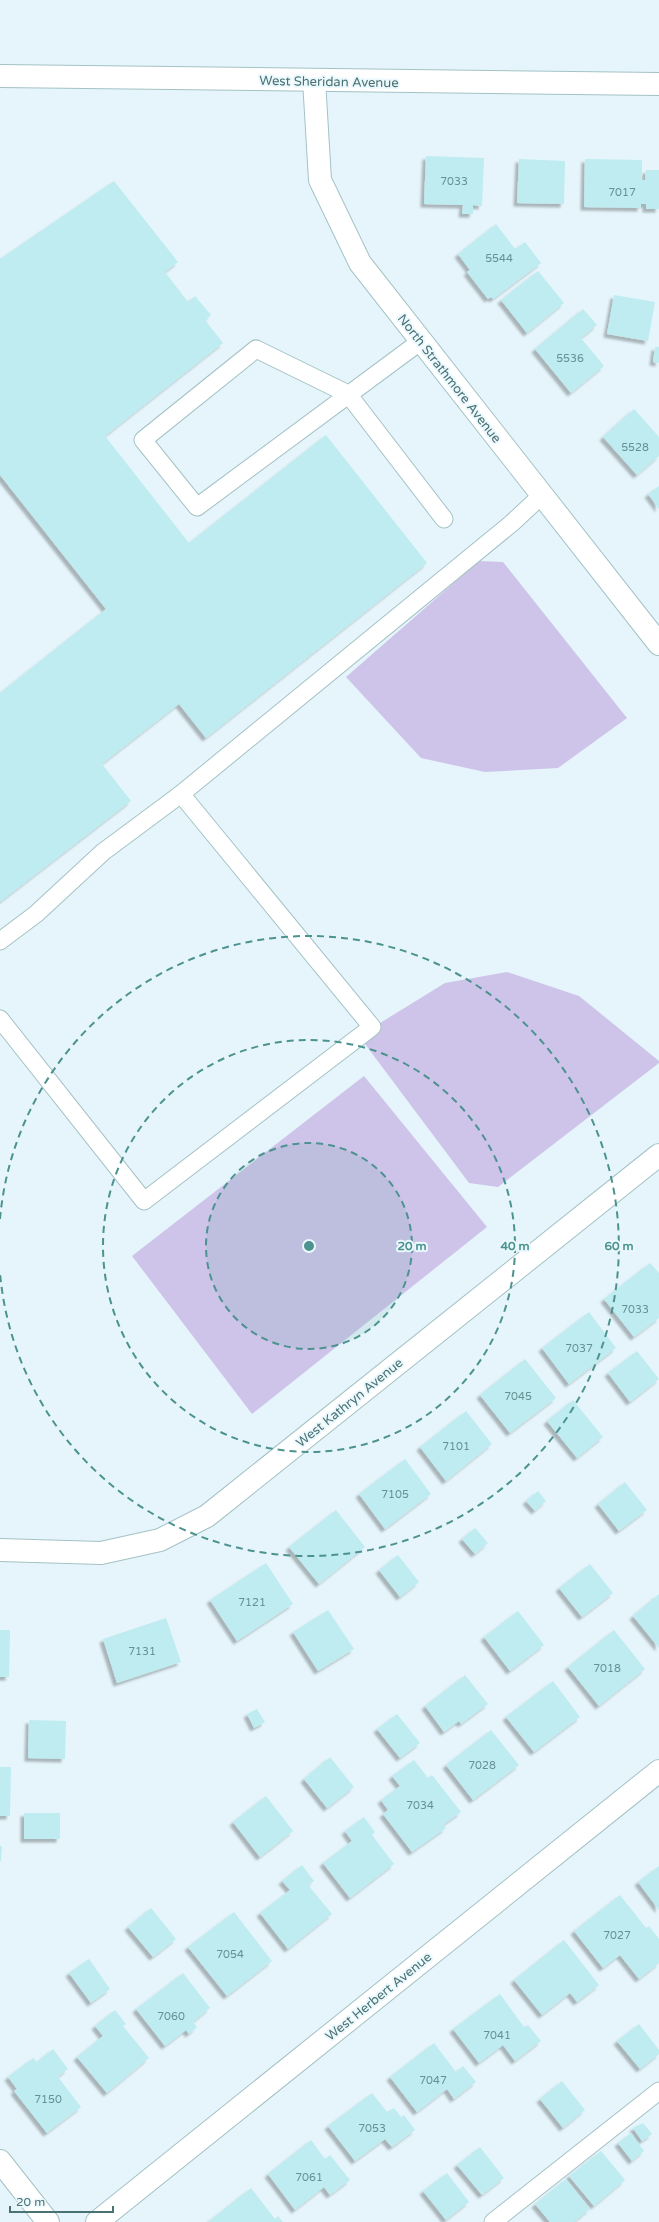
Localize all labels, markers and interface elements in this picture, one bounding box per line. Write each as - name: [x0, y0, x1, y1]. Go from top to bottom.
- street label: West Sheridan Avenue: [259, 73, 399, 91]
- house number: 7033: [440, 175, 468, 188]
- house number: 7017: [608, 186, 636, 199]
- house number: 5544: [485, 252, 513, 265]
- street label: North Strathmore Avenue: [394, 311, 504, 446]
- house number: 5536: [556, 352, 584, 365]
- house number: 5528: [621, 441, 649, 454]
- centre of rings: [302, 1239, 316, 1253]
- text: 20 m: [397, 1239, 427, 1253]
- text: 40 m: [500, 1239, 530, 1253]
- text: 60 m: [604, 1239, 634, 1253]
- house number: 7033: [621, 1303, 649, 1316]
- house number: 7037: [565, 1342, 593, 1355]
- street label: West Kathryn Avenue: [293, 1355, 406, 1451]
- house number: 7045: [504, 1390, 532, 1403]
- house number: 7101: [442, 1440, 470, 1453]
- house number: 7105: [381, 1488, 409, 1501]
- house number: 7121: [238, 1596, 266, 1609]
- house number: 7131: [128, 1645, 156, 1658]
- house number: 7018: [593, 1662, 621, 1675]
- house number: 7028: [468, 1759, 496, 1772]
- house number: 7034: [406, 1799, 434, 1812]
- house number: 7027: [603, 1929, 631, 1942]
- house number: 7054: [216, 1948, 244, 1961]
- street label: West Herbert Avenue: [322, 1949, 435, 2044]
- house number: 7060: [157, 2010, 185, 2023]
- house number: 7041: [483, 2029, 511, 2042]
- house number: 7047: [419, 2074, 447, 2087]
- house number: 7150: [34, 2093, 62, 2106]
- house number: 7053: [358, 2122, 386, 2135]
- house number: 7061: [295, 2171, 323, 2184]
- scale bar: [10, 2188, 113, 2214]
- text: 20 m: [16, 2195, 45, 2209]

